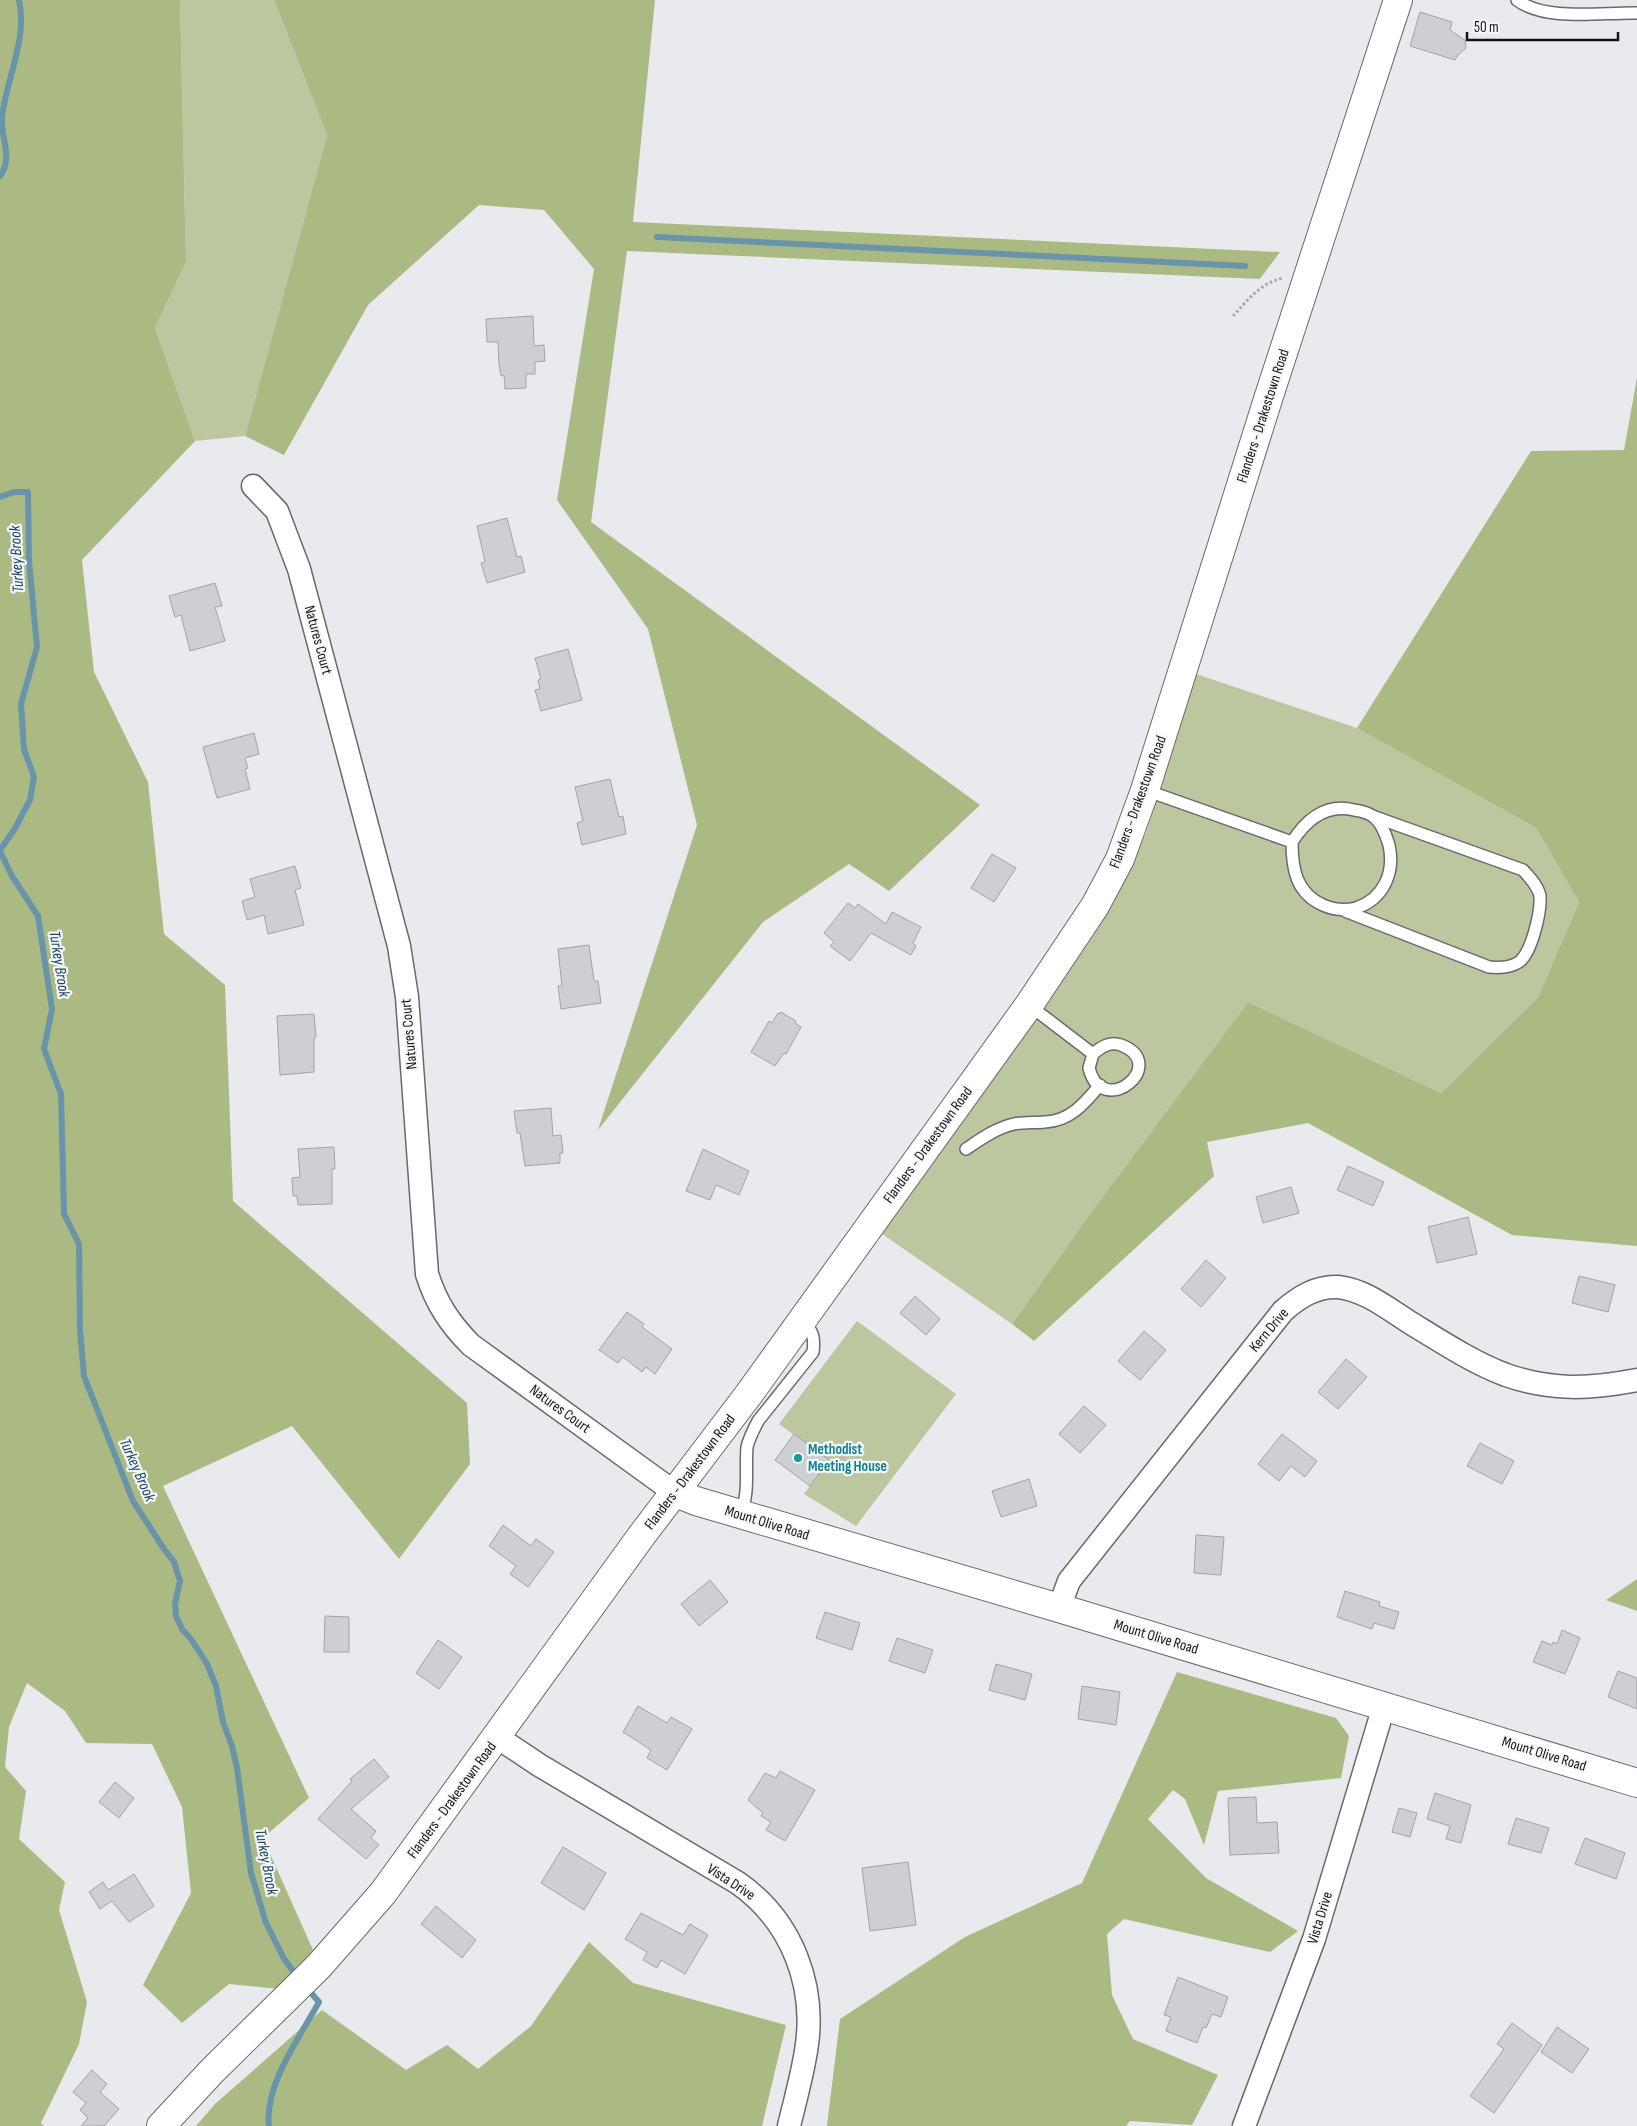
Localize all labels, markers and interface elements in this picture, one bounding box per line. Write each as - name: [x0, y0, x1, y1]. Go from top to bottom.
- scale bar: [1467, 10, 1618, 42]
- text: 50 m: [1474, 18, 1499, 37]
- street label: Flanders - Drakestown Road: [1232, 347, 1294, 485]
- water label: Turkey Brook: [6, 524, 28, 593]
- street label: Natures Court: [300, 603, 336, 677]
- street label: Flanders - Drakestown Road: [1105, 733, 1171, 871]
- water label: Turkey Brook: [44, 929, 74, 1000]
- street label: Natures Court: [396, 997, 422, 1070]
- street label: Flanders - Drakestown Road: [879, 1083, 977, 1207]
- street label: Kern Drive: [1245, 1304, 1293, 1356]
- street label: Natures Court: [526, 1380, 595, 1438]
- street label: Flanders - Drakestown Road: [640, 1411, 740, 1533]
- water label: Turkey Brook: [115, 1436, 160, 1505]
- place label: Methodist Meeting House: [808, 1440, 887, 1476]
- marker: Methodist Meeting House: [792, 1452, 804, 1464]
- street label: Mount Olive Road: [722, 1501, 812, 1545]
- street label: Mount Olive Road: [1111, 1615, 1201, 1659]
- street label: Mount Olive Road: [1499, 1732, 1589, 1776]
- street label: Flanders - Drakestown Road: [403, 1738, 501, 1862]
- water label: Turkey Brook: [250, 1827, 282, 1898]
- street label: Vista Drive: [703, 1859, 759, 1905]
- street label: Vista Drive: [1303, 1890, 1337, 1946]

